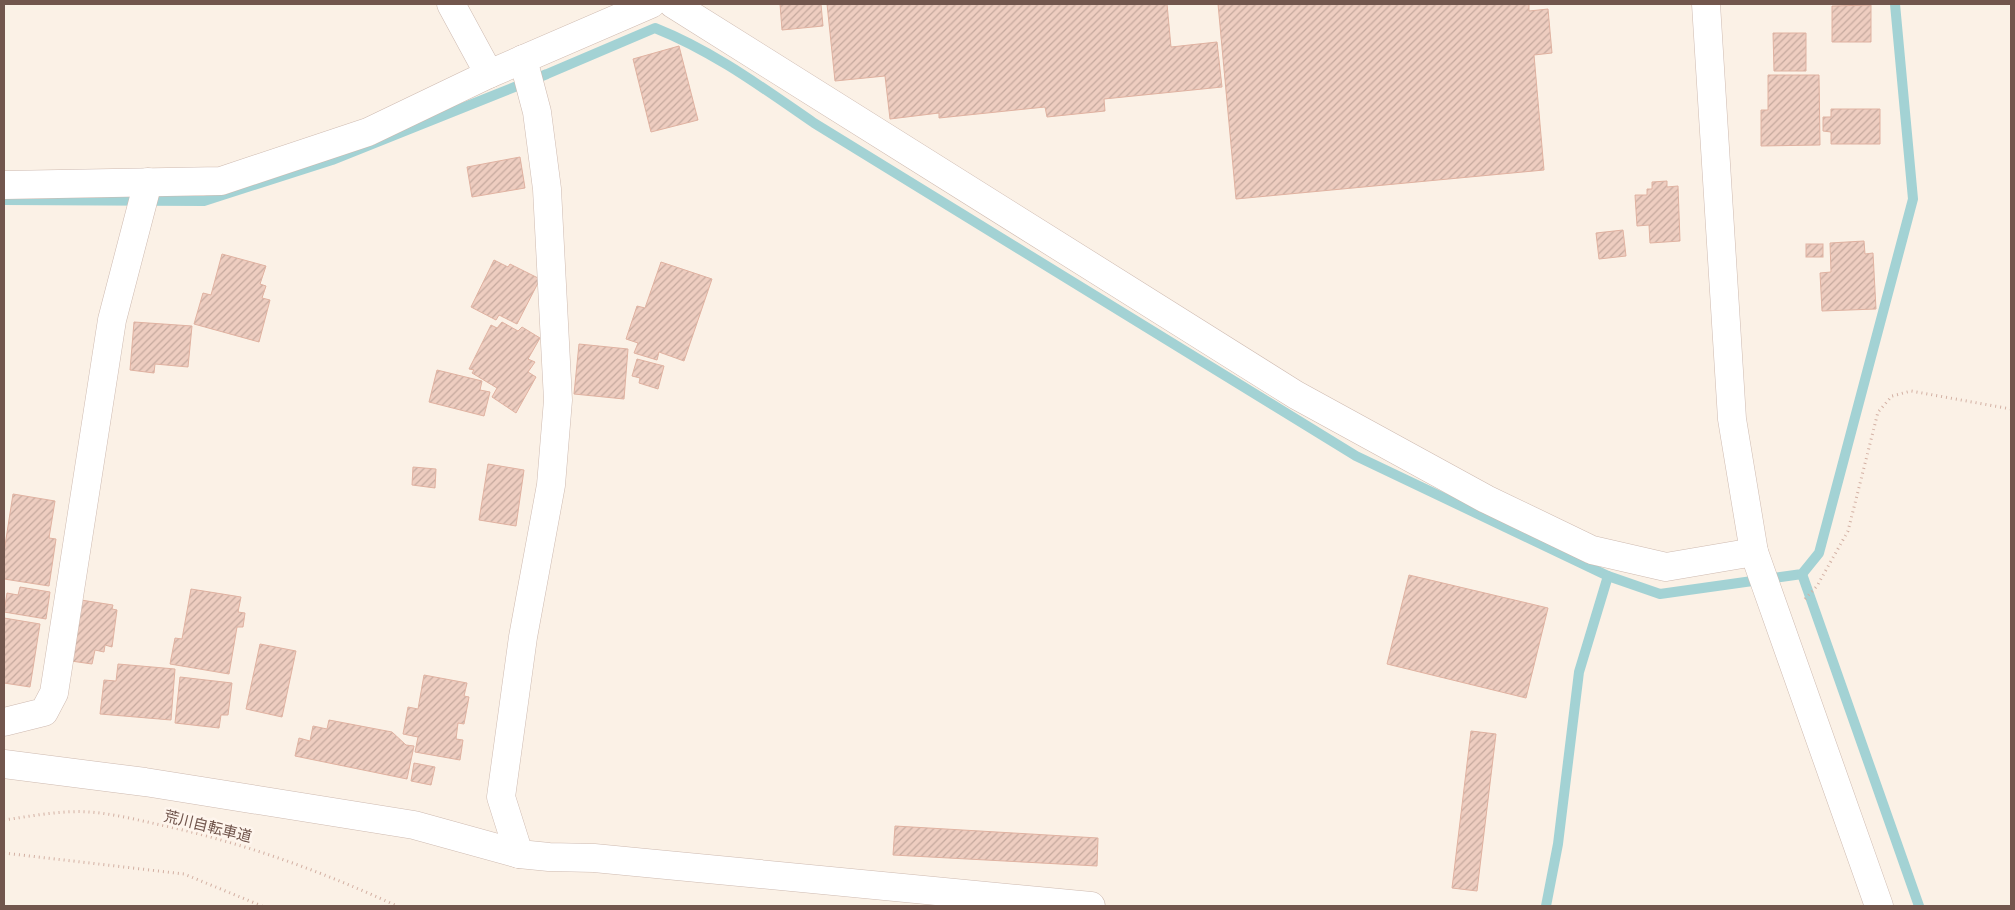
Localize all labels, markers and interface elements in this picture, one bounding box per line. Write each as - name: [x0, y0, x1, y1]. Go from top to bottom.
- street label: 荒川自転車道: [162, 805, 254, 847]

